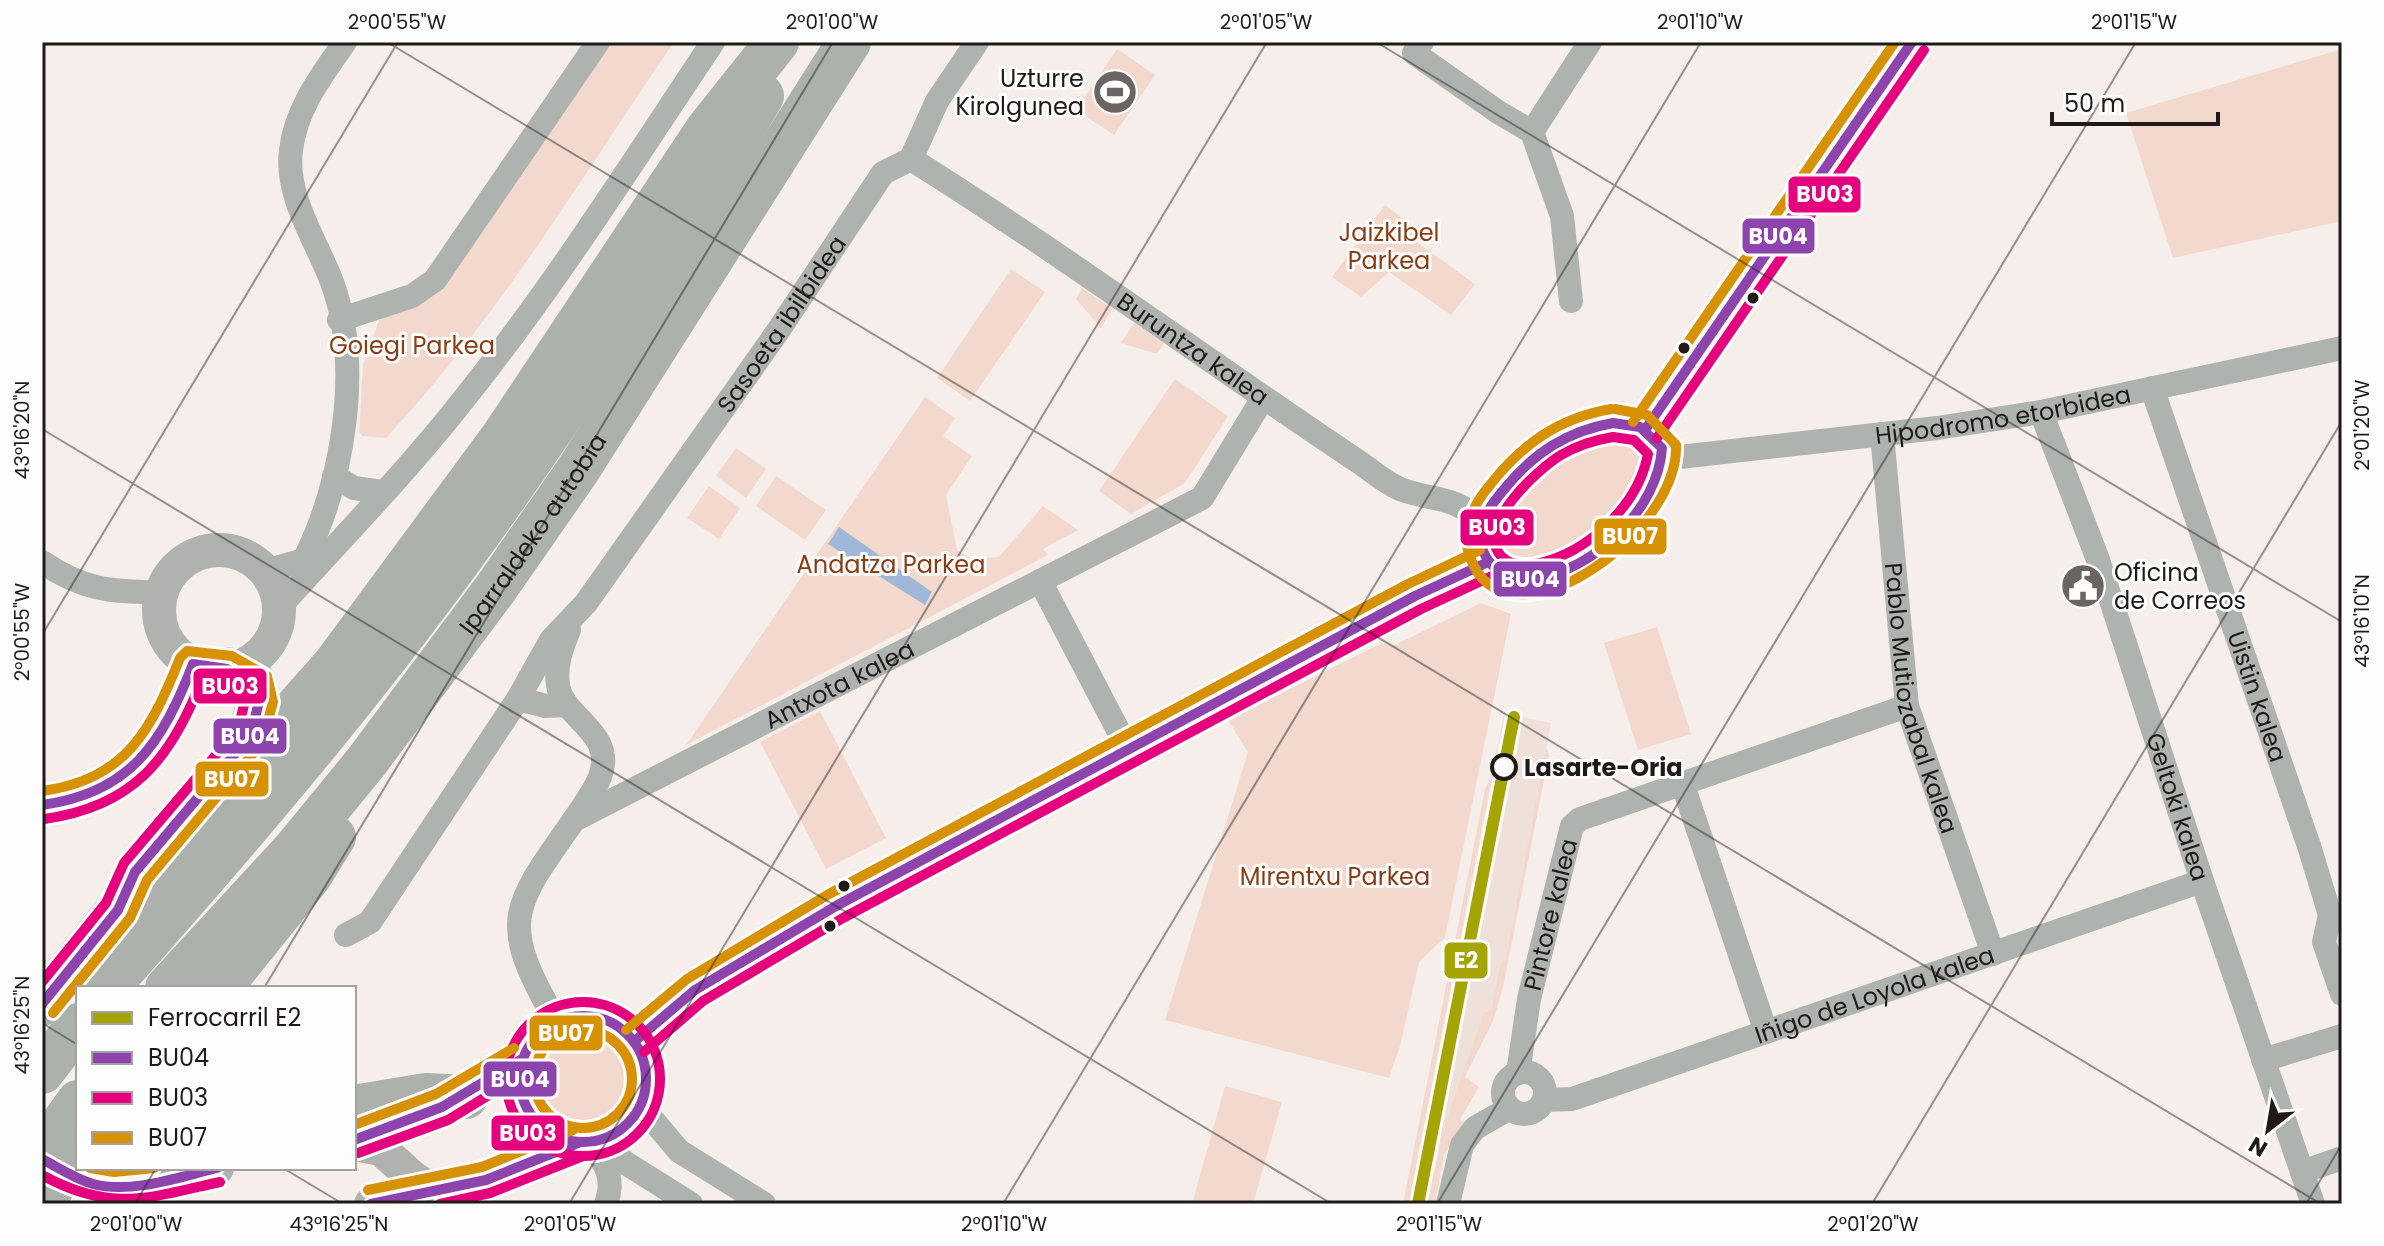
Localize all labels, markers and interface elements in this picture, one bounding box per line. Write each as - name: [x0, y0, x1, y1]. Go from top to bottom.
- text: 2°00'55"W: [348, 8, 447, 36]
- text: 2°01'00"W: [786, 8, 879, 36]
- text: 2°01'05"W: [1220, 8, 1313, 36]
- text: 2°01'10"W: [1657, 8, 1744, 36]
- text: 2°01'15"W: [2091, 8, 2178, 36]
- place label: Uzturre Kirolgunea: [955, 62, 1084, 123]
- sports icon: Uzturre Kirolgunea: [1091, 68, 1139, 116]
- scale bar: [2052, 76, 2218, 126]
- text: 50 m: [2064, 87, 2125, 120]
- line badge: BU03: [1787, 175, 1862, 214]
- text: BU03: [1796, 179, 1854, 210]
- park label: Jaizkibel Parkea: [1338, 216, 1440, 277]
- line badge: BU04: [1741, 217, 1816, 255]
- text: BU04: [1748, 221, 1808, 252]
- street label: Sasoeta ibilbidea: [709, 229, 854, 419]
- street label: Buruntza kalea: [1111, 284, 1276, 413]
- unlabelled marker: [1745, 290, 1761, 306]
- park label: Goiegi Parkea: [329, 329, 495, 362]
- unlabelled marker: [1676, 340, 1692, 356]
- street label: Hipodromo etorbidea: [1873, 377, 2134, 451]
- text: 2°01'20"W: [2348, 379, 2376, 471]
- text: 43°16'20"N: [8, 381, 36, 479]
- street label: Iparraldeko autobia: [451, 427, 614, 641]
- line badge: BU03: [1459, 508, 1535, 547]
- text: BU03: [1468, 512, 1526, 543]
- line badge: BU07: [1593, 517, 1668, 556]
- text: BU07: [1602, 521, 1658, 552]
- park label: Andatza Parkea: [797, 548, 985, 581]
- place label: Oficina de Correos: [2114, 556, 2246, 617]
- line badge: BU04: [1492, 560, 1568, 598]
- street label: Pablo Mutiozabal kalea: [1877, 561, 1966, 838]
- public building icon: Oficina de Correos: [2059, 562, 2107, 610]
- text: BU04: [1500, 564, 1560, 595]
- text: 43°16'10"N: [2348, 574, 2376, 668]
- text: 2°00'55"W: [8, 582, 36, 681]
- street label: Uistin kalea: [2220, 626, 2295, 766]
- street label: Antxota kalea: [758, 632, 920, 736]
- line badge: BU03: [192, 667, 268, 705]
- text: BU03: [201, 671, 259, 702]
- line badge: BU04: [212, 717, 288, 755]
- text: BU04: [220, 721, 280, 752]
- street label: Geltoki kalea: [2139, 728, 2217, 885]
- place label: Lasarte-Oria: [1524, 751, 1683, 784]
- marker: Lasarte-Oria: [1491, 754, 1517, 780]
- line badge: BU07: [194, 760, 270, 798]
- text: BU07: [204, 764, 260, 795]
- street label: Pintore kalea: [1515, 835, 1585, 994]
- park label: Mirentxu Parkea: [1240, 860, 1430, 893]
- unlabelled marker: [836, 878, 852, 894]
- unlabelled marker: [822, 918, 838, 934]
- street label: Iñigo de Loyola kalea: [1750, 938, 1999, 1051]
- line badge: E2: [1443, 941, 1489, 980]
- text: E2: [1454, 945, 1478, 976]
- text: 43°16'25"N: [8, 976, 36, 1074]
- legend: [76, 986, 356, 1170]
- text: Ferrocarril E2: [148, 1001, 301, 1034]
- line badge: BU07: [528, 1014, 604, 1052]
- text: BU07: [538, 1018, 594, 1049]
- text: BU04: [148, 1041, 209, 1074]
- line badge: BU04: [482, 1060, 558, 1098]
- text: BU04: [490, 1064, 550, 1095]
- text: BU03: [148, 1081, 208, 1114]
- north arrow: [2228, 1090, 2308, 1170]
- line badge: BU03: [490, 1114, 566, 1152]
- text: BU03: [499, 1118, 557, 1149]
- text: BU07: [148, 1121, 207, 1154]
- text: N: [2243, 1129, 2273, 1164]
- text: 2°01'00"W: [90, 1210, 183, 1238]
- text: 43°16'25"N: [290, 1210, 388, 1238]
- text: 2°01'05"W: [524, 1210, 617, 1238]
- text: 2°01'10"W: [961, 1210, 1048, 1238]
- text: 2°01'15"W: [1396, 1210, 1483, 1238]
- text: 2°01'20"W: [1827, 1210, 1919, 1238]

